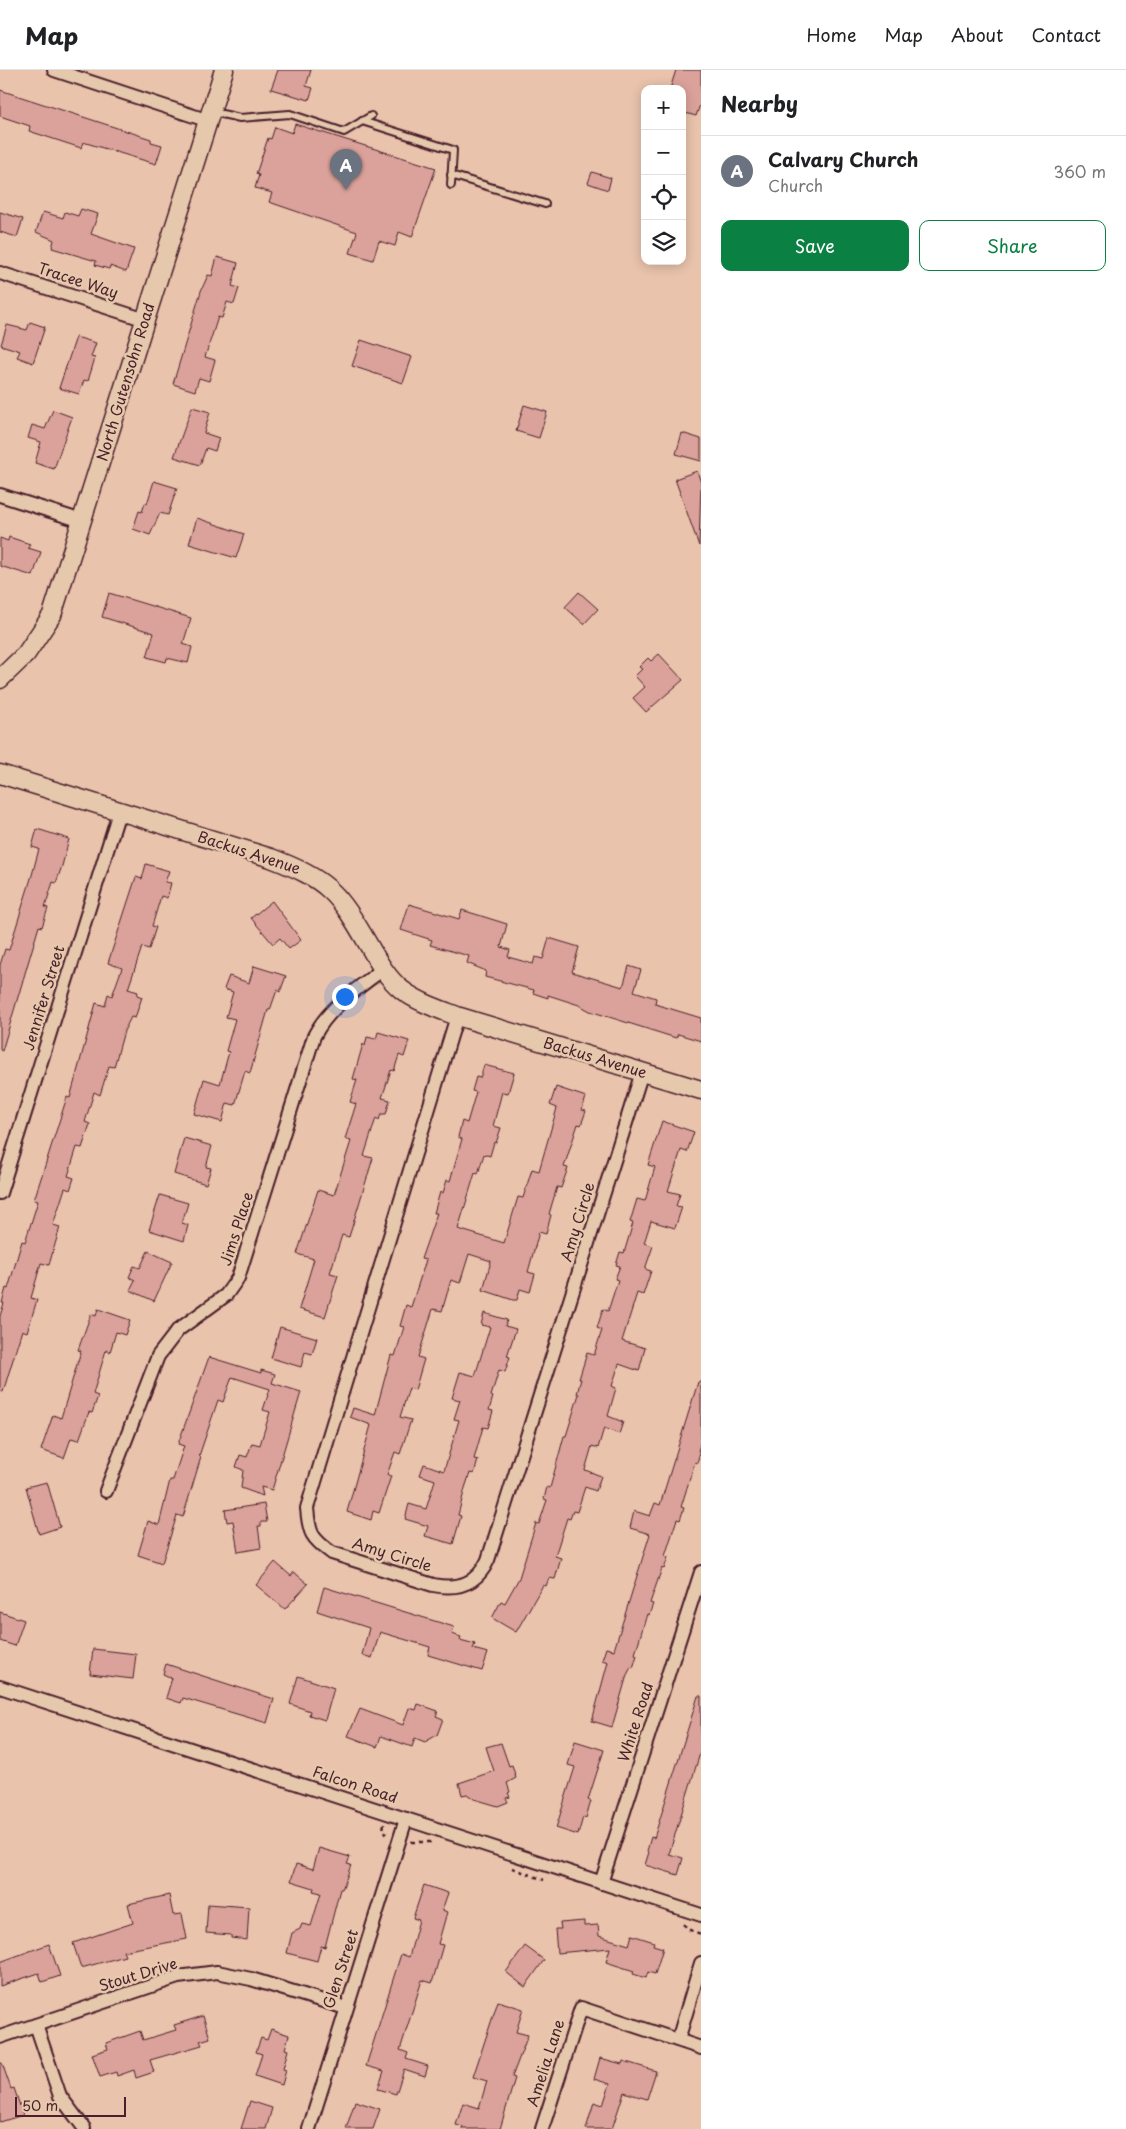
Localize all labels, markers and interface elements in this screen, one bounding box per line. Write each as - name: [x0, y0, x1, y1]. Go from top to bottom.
- text: Map: [25, 17, 78, 53]
- text: Home: [806, 21, 856, 48]
- text: Map: [884, 21, 923, 48]
- text: About: [951, 21, 1003, 48]
- text: Contact: [1031, 21, 1101, 48]
- map controls: [641, 85, 686, 265]
- button: +: [641, 85, 686, 130]
- text: Nearby: [721, 87, 798, 119]
- button: −: [641, 130, 686, 175]
- text: Calvary Church: [768, 145, 919, 173]
- pin: A: [330, 149, 362, 190]
- text: A: [731, 159, 743, 183]
- text: 360 m: [1054, 159, 1106, 183]
- text: Church: [768, 173, 823, 197]
- button: locate: [641, 175, 686, 220]
- button: layers: [641, 220, 686, 265]
- button: Save: [721, 220, 909, 271]
- button: Share: [919, 220, 1106, 271]
- street label: Tracee Way: [35, 256, 122, 303]
- street label: North Gutensohn Road: [90, 299, 160, 464]
- street label: Backus Avenue: [195, 824, 304, 879]
- street label: Jennifer Street: [16, 942, 69, 1053]
- your location: [332, 984, 358, 1010]
- street label: Backus Avenue: [541, 1030, 650, 1083]
- street label: Amy Circle: [554, 1179, 600, 1264]
- street label: Jims Place: [213, 1189, 258, 1268]
- street label: Amy Circle: [350, 1531, 435, 1577]
- street label: White Road: [611, 1679, 658, 1764]
- street label: Falcon Road: [310, 1759, 401, 1808]
- street label: Glen Street: [316, 1926, 363, 2011]
- street label: Stout Drive: [95, 1951, 180, 1996]
- street label: Amelia Lane: [520, 2016, 569, 2109]
- scale bar: [15, 2094, 126, 2117]
- text: 50 m: [22, 2095, 58, 2116]

